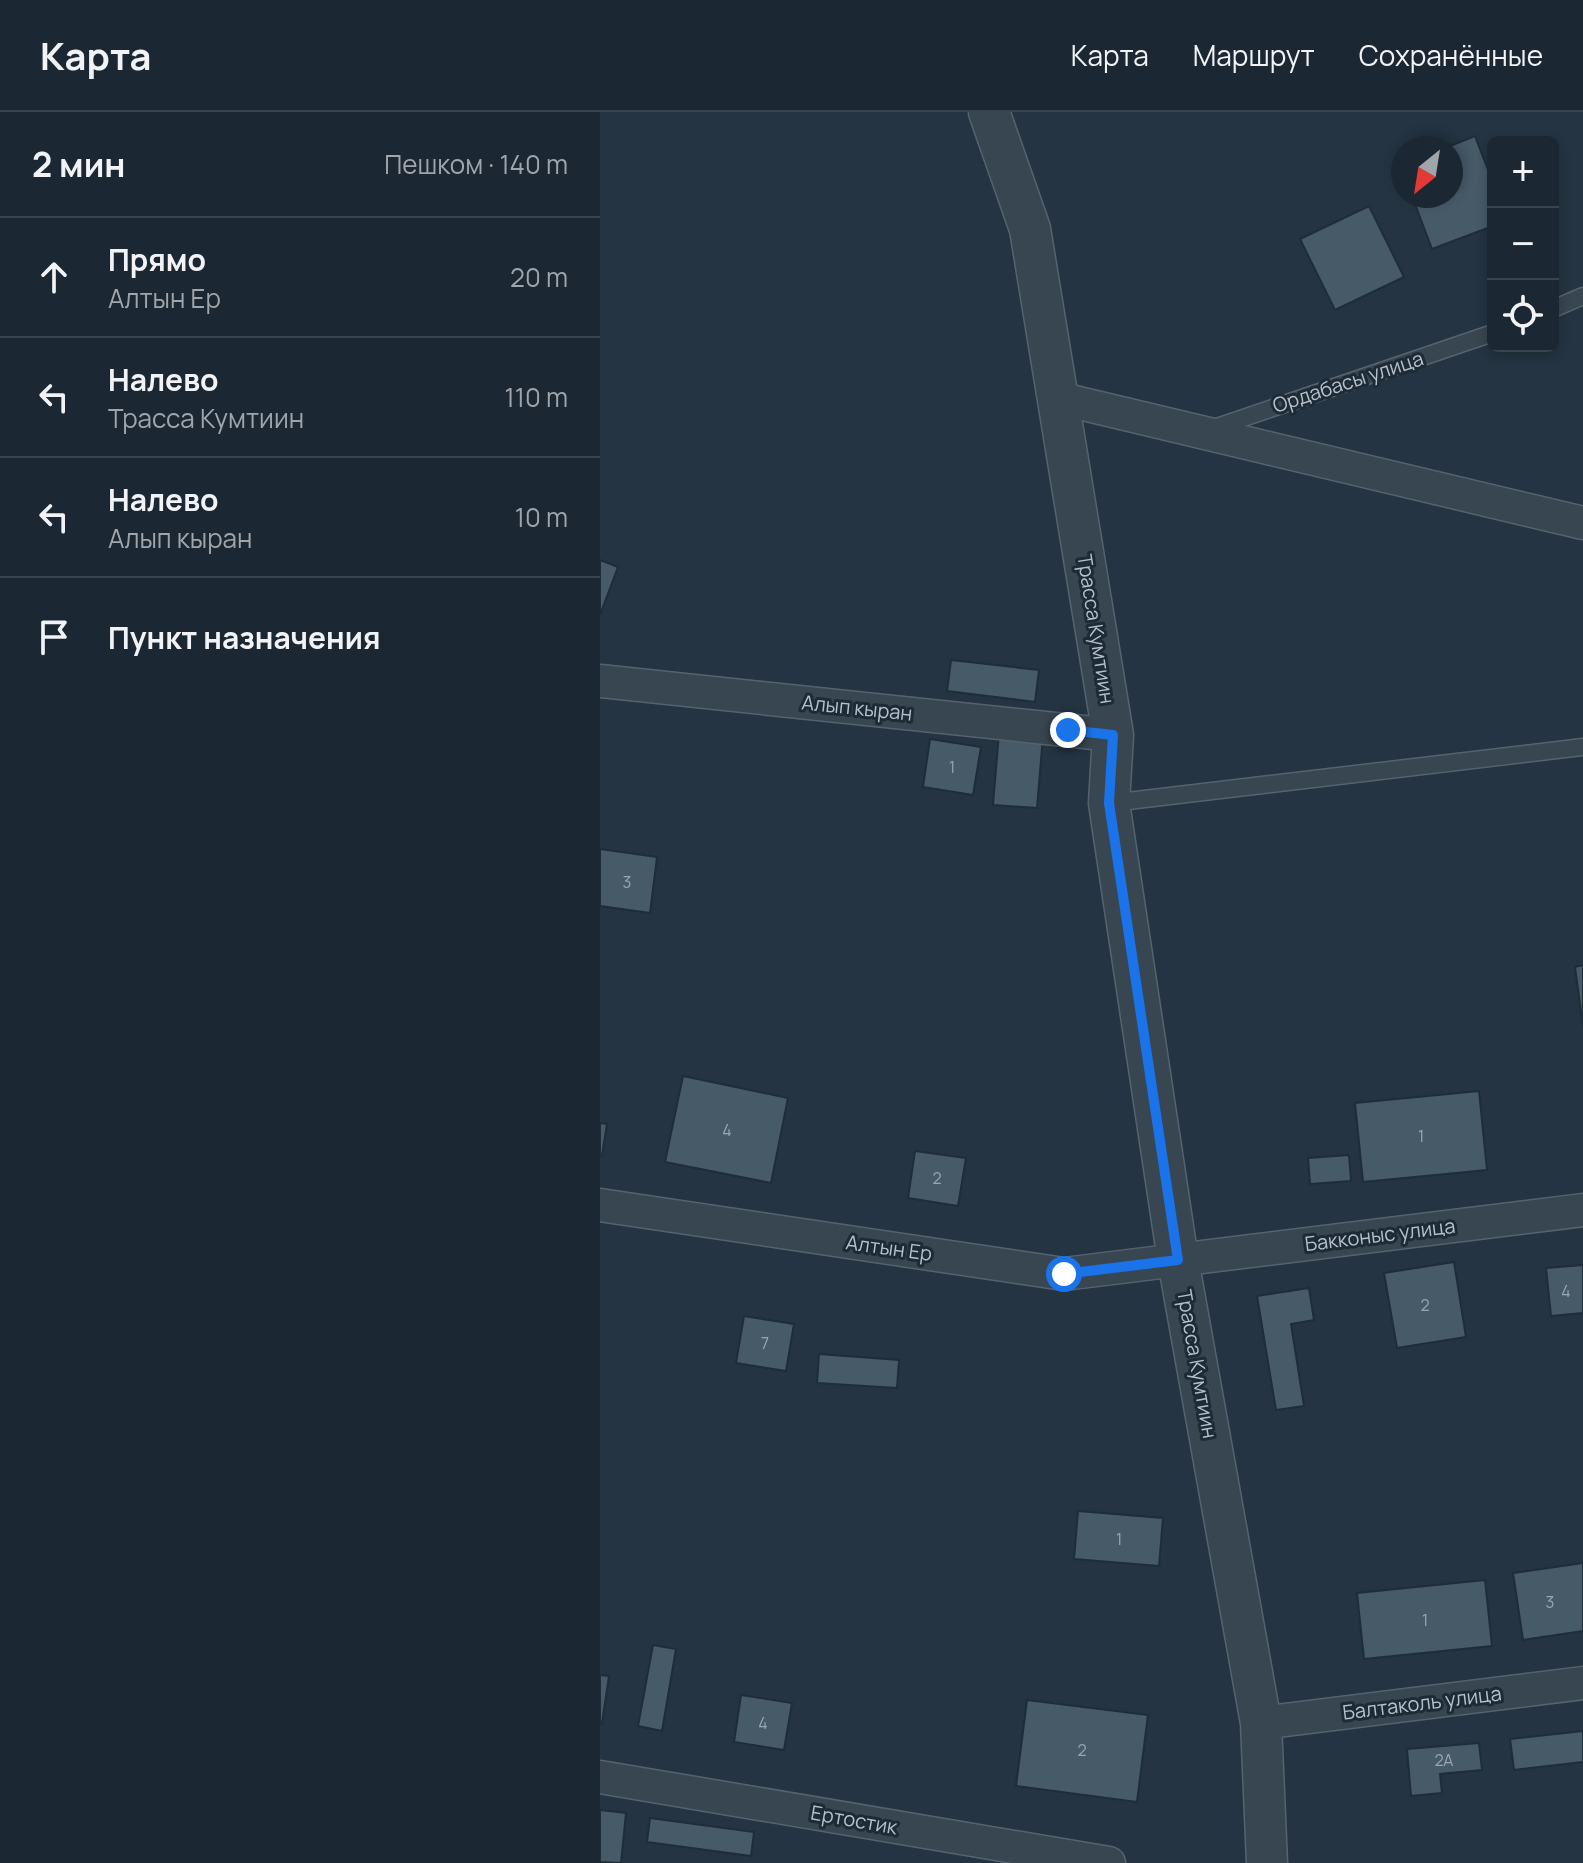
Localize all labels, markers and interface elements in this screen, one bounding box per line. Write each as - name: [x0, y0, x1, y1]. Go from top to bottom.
- text: Карта: [40, 29, 152, 81]
- text: Карта: [1071, 36, 1149, 74]
- text: Маршрут: [1193, 36, 1315, 74]
- text: Сохранённые: [1359, 36, 1543, 74]
- north arrow: [1391, 136, 1463, 208]
- map controls: [1487, 136, 1559, 352]
- button: +: [1487, 136, 1559, 208]
- text: 2 мин: [32, 141, 126, 187]
- text: Пешком · 140 m: [384, 146, 568, 182]
- button: −: [1487, 208, 1559, 280]
- text: Прямо: [108, 239, 206, 280]
- icon: ahead: [32, 255, 76, 299]
- text: 20 m: [510, 259, 568, 295]
- text: Алтын Ер: [108, 280, 221, 316]
- button: locate: [1487, 280, 1559, 352]
- street label: Ордабасы улица: [1269, 344, 1427, 419]
- text: Налево: [108, 359, 218, 400]
- icon: left: [32, 375, 76, 419]
- text: 110 m: [505, 379, 568, 415]
- text: Трасса Кумтиин: [108, 400, 304, 436]
- text: Налево: [108, 479, 218, 520]
- icon: left: [32, 495, 76, 539]
- text: 10 m: [515, 499, 568, 535]
- text: Алып кыран: [108, 520, 252, 556]
- street label: Трасса Кумтиин: [1071, 552, 1122, 706]
- icon: arrive: [32, 615, 76, 659]
- text: Пункт назначения: [108, 617, 381, 658]
- street label: Алып кыран: [800, 688, 914, 727]
- route end: [1050, 712, 1086, 748]
- house number: 1: [949, 756, 955, 778]
- house number: 3: [623, 871, 631, 893]
- house number: 4: [722, 1119, 732, 1141]
- house number: 1: [1418, 1125, 1424, 1147]
- house number: 2: [932, 1167, 942, 1189]
- street label: Бакконыс улица: [1303, 1212, 1457, 1257]
- street label: Алтын Ер: [844, 1228, 934, 1267]
- route start: [1046, 1256, 1082, 1292]
- house number: 4: [1561, 1280, 1571, 1302]
- street label: Трасса Кумтиин: [1171, 1287, 1224, 1441]
- house number: 2: [1420, 1294, 1430, 1316]
- house number: 7: [761, 1332, 769, 1354]
- house number: 1: [1116, 1528, 1122, 1550]
- house number: 3: [1546, 1591, 1554, 1613]
- house number: 1: [1422, 1609, 1428, 1631]
- street label: Балтаколь улица: [1341, 1679, 1503, 1726]
- house number: 4: [758, 1712, 768, 1734]
- house number: 2: [1077, 1739, 1087, 1761]
- house number: 2А: [1435, 1749, 1453, 1771]
- street label: Ертостик: [809, 1799, 900, 1841]

